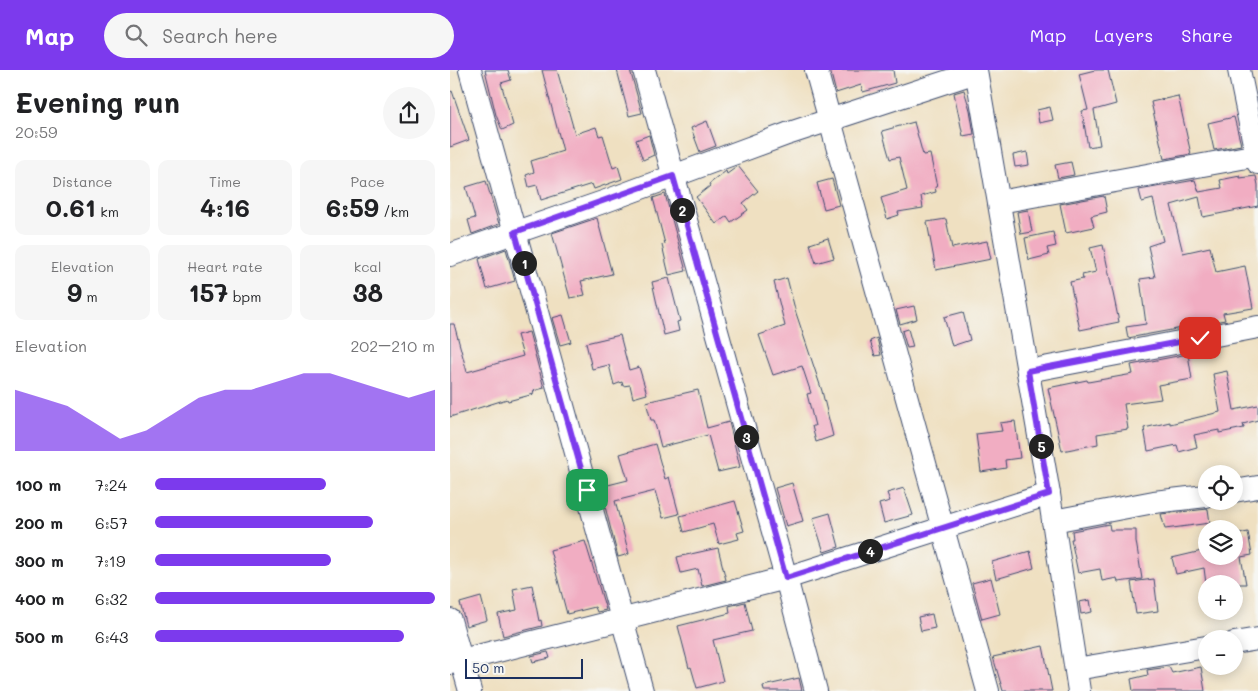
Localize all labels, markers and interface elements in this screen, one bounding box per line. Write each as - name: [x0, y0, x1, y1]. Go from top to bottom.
- search box: [104, 13, 454, 58]
- text: Map: [25, 20, 74, 51]
- icon: search: [122, 21, 150, 49]
- text: Search here: [162, 23, 278, 48]
- text: Map: [1030, 23, 1066, 47]
- text: Layers: [1094, 23, 1153, 47]
- text: Share: [1181, 23, 1233, 47]
- text: Evening run: [15, 84, 180, 120]
- button: share: [383, 87, 435, 139]
- text: 20:59: [15, 121, 58, 142]
- text: Distance: [52, 172, 112, 191]
- text: Time: [209, 172, 241, 191]
- text: Pace: [351, 172, 385, 191]
- text: 0.61: [46, 191, 96, 223]
- text: 4:16: [200, 191, 250, 223]
- text: 6:59: [326, 191, 379, 223]
- pin: 2: [670, 198, 694, 222]
- text: 2: [679, 201, 686, 220]
- text: km: [96, 202, 119, 221]
- text: /km: [379, 202, 409, 221]
- pin: 1: [512, 250, 536, 276]
- text: 1: [521, 254, 528, 273]
- text: Elevation: [51, 257, 114, 276]
- text: Heart rate: [187, 257, 263, 276]
- text: kcal: [354, 257, 382, 276]
- text: 9: [67, 276, 82, 308]
- text: 157: [189, 276, 228, 308]
- text: 38: [352, 276, 383, 308]
- text: m: [82, 287, 98, 306]
- text: bpm: [228, 287, 261, 306]
- pin: [1179, 317, 1221, 359]
- icon: check: [1186, 324, 1214, 352]
- text: Elevation: [15, 335, 87, 356]
- text: 202–210 m: [350, 335, 435, 356]
- pin: 3: [734, 424, 758, 450]
- text: 3: [742, 428, 751, 447]
- pin: 5: [1028, 434, 1054, 458]
- text: 5: [1037, 437, 1046, 456]
- map controls: [1198, 465, 1243, 675]
- button: locate: [1198, 465, 1243, 510]
- pin: [566, 469, 608, 511]
- text: 100 m: [15, 474, 61, 495]
- text: 7:24: [95, 474, 127, 495]
- icon: arrive: [573, 476, 601, 504]
- text: 200 m: [15, 512, 63, 533]
- text: 6:57: [95, 512, 128, 533]
- button: layers: [1198, 520, 1243, 565]
- pin: 4: [858, 538, 882, 564]
- text: 4: [866, 542, 875, 561]
- text: 300 m: [15, 550, 64, 571]
- text: 7:19: [95, 550, 125, 571]
- button: +: [1198, 575, 1243, 620]
- text: 400 m: [15, 588, 64, 609]
- text: 6:32: [95, 588, 128, 609]
- text: 500 m: [15, 626, 63, 647]
- text: 6:43: [95, 626, 128, 647]
- button: −: [1198, 630, 1243, 675]
- scale bar: [465, 656, 582, 679]
- text: 50 m: [472, 658, 504, 677]

